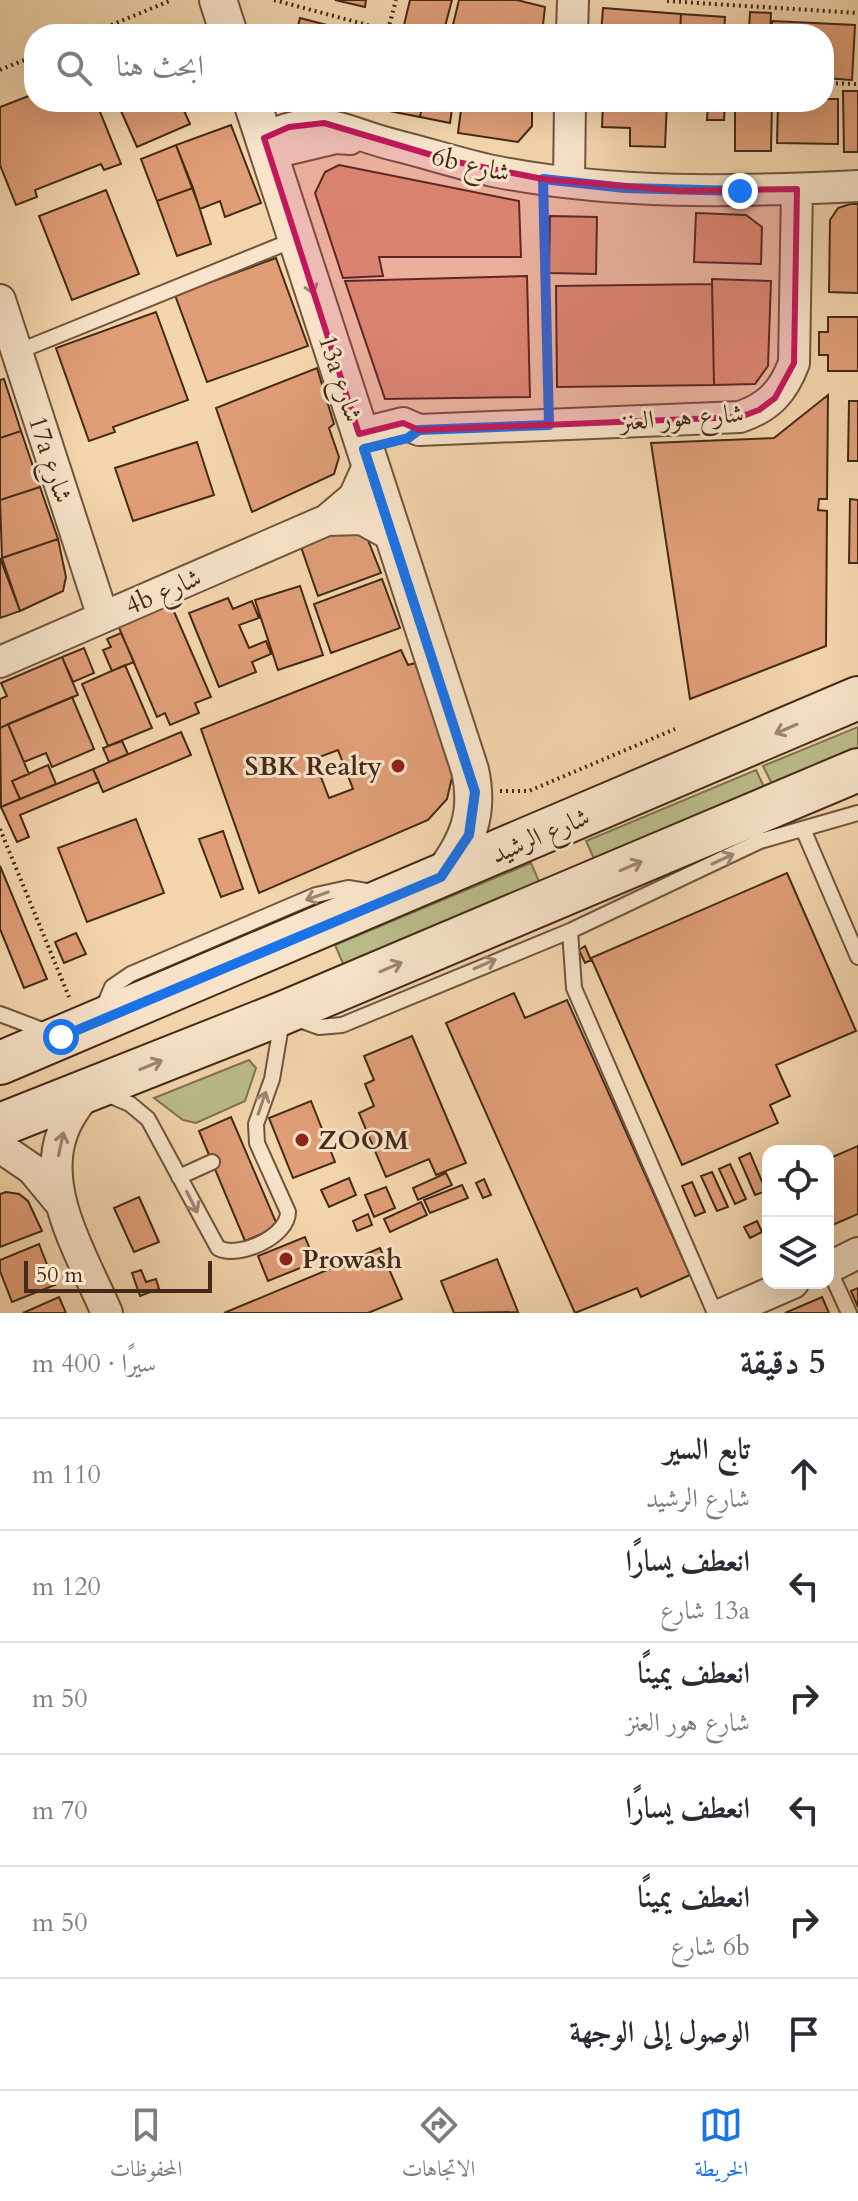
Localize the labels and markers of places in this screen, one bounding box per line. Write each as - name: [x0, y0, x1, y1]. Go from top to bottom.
- place label: SBK Realty: [245, 749, 382, 784]
- marker: SBK Realty: [389, 757, 407, 775]
- place label: ZOOM: [318, 1123, 409, 1158]
- marker: ZOOM: [293, 1131, 311, 1149]
- place label: Prowash: [302, 1242, 402, 1277]
- marker: Prowash: [277, 1250, 295, 1268]

